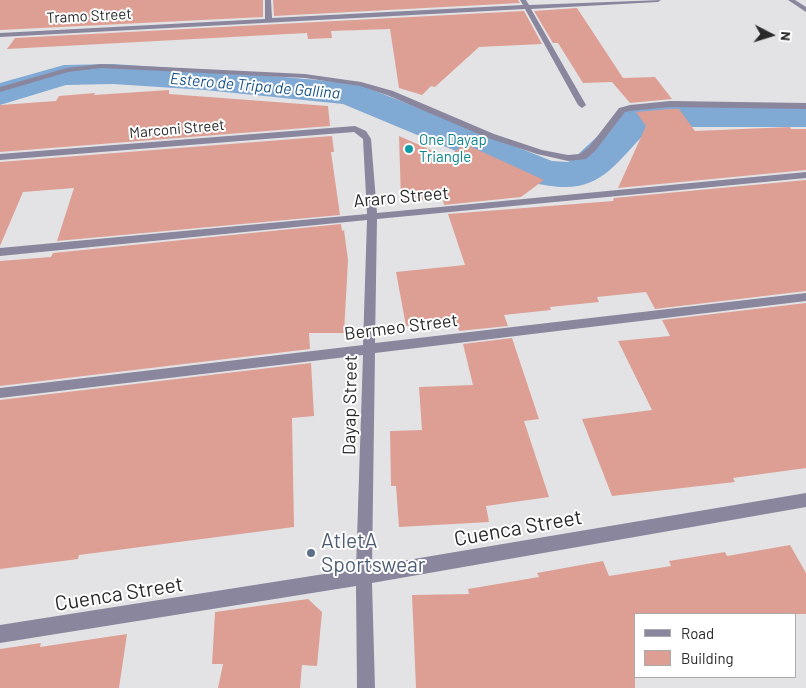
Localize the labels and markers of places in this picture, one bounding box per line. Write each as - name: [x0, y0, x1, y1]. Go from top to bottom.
- place label: One Dayap Triangle: [419, 131, 487, 166]
- marker: One Dayap Triangle: [403, 143, 415, 155]
- place label: AtletA Sportswear: [321, 528, 425, 578]
- marker: AtletA Sportswear: [305, 547, 317, 559]

